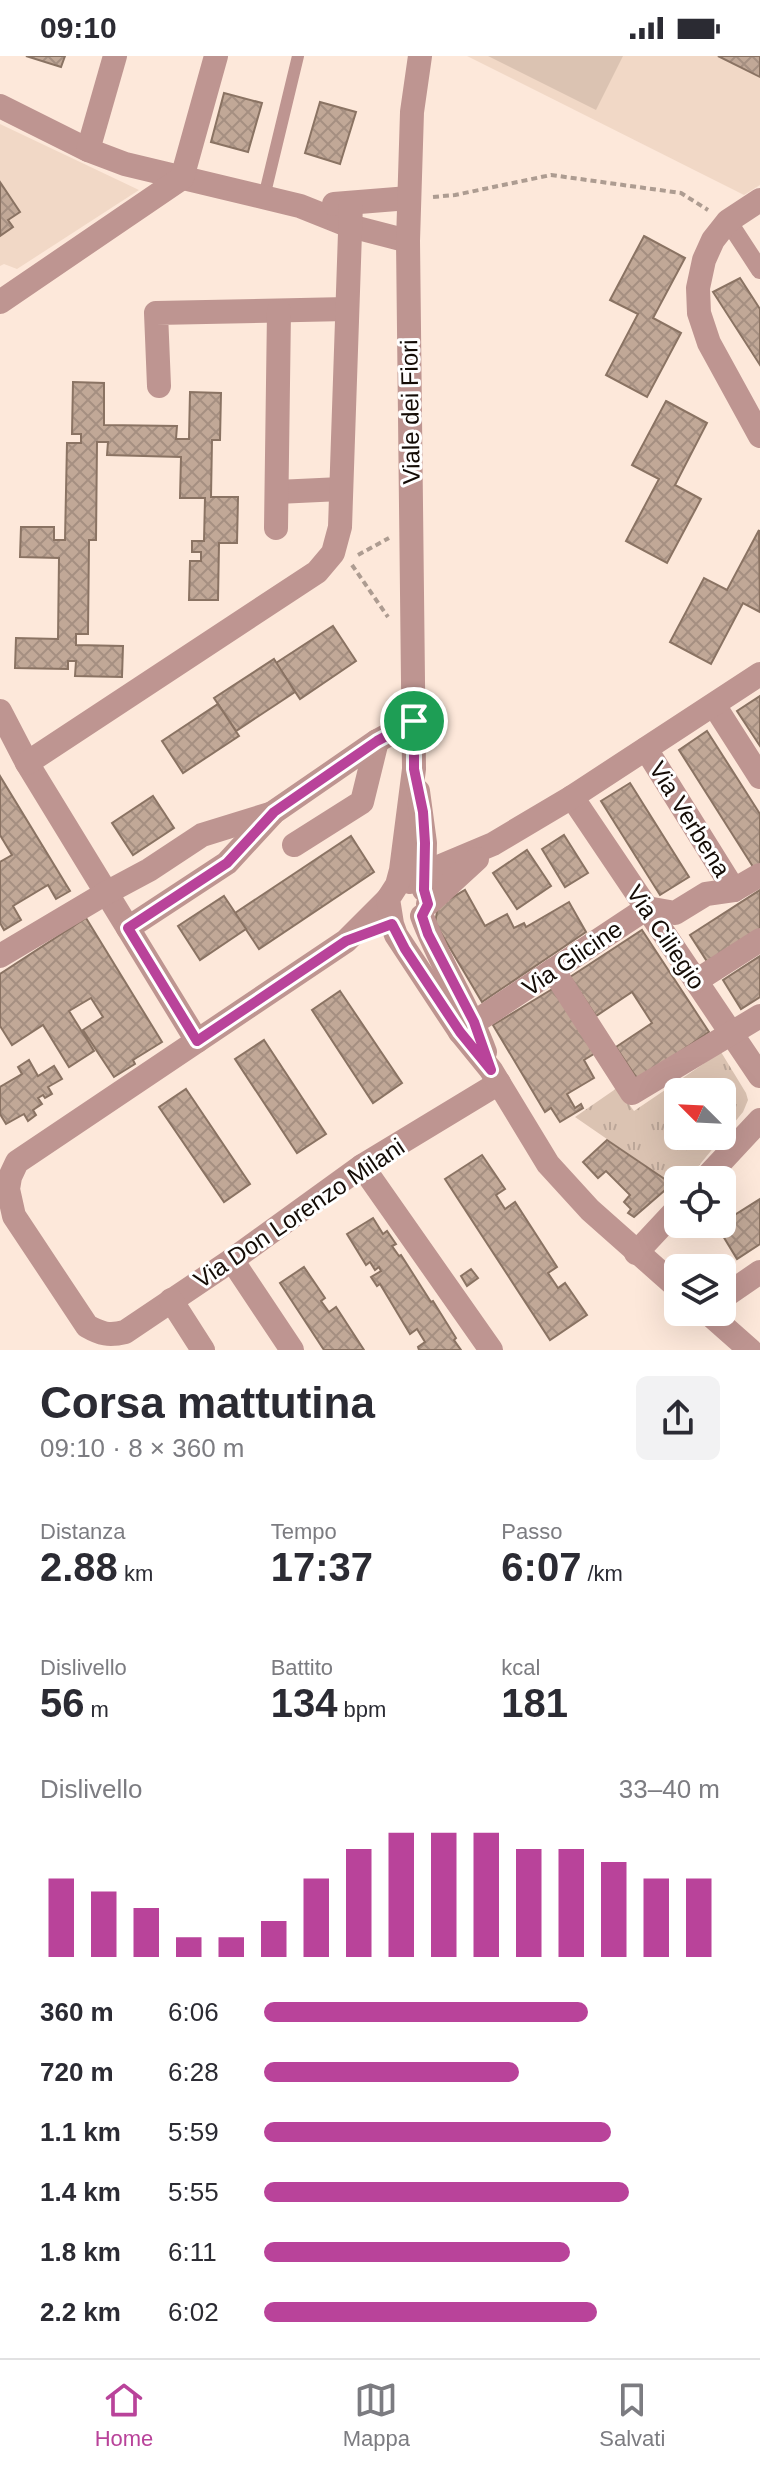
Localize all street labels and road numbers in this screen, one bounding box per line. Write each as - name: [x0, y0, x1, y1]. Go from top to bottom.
- street label: Viale dei Fiori: [395, 339, 425, 485]
- street label: Via Verbena: [644, 757, 736, 882]
- street label: Via Ciliegio: [621, 880, 711, 994]
- street label: Via Glicine: [517, 915, 627, 1001]
- street label: Via Don Lorenzo Milani: [189, 1133, 409, 1293]

